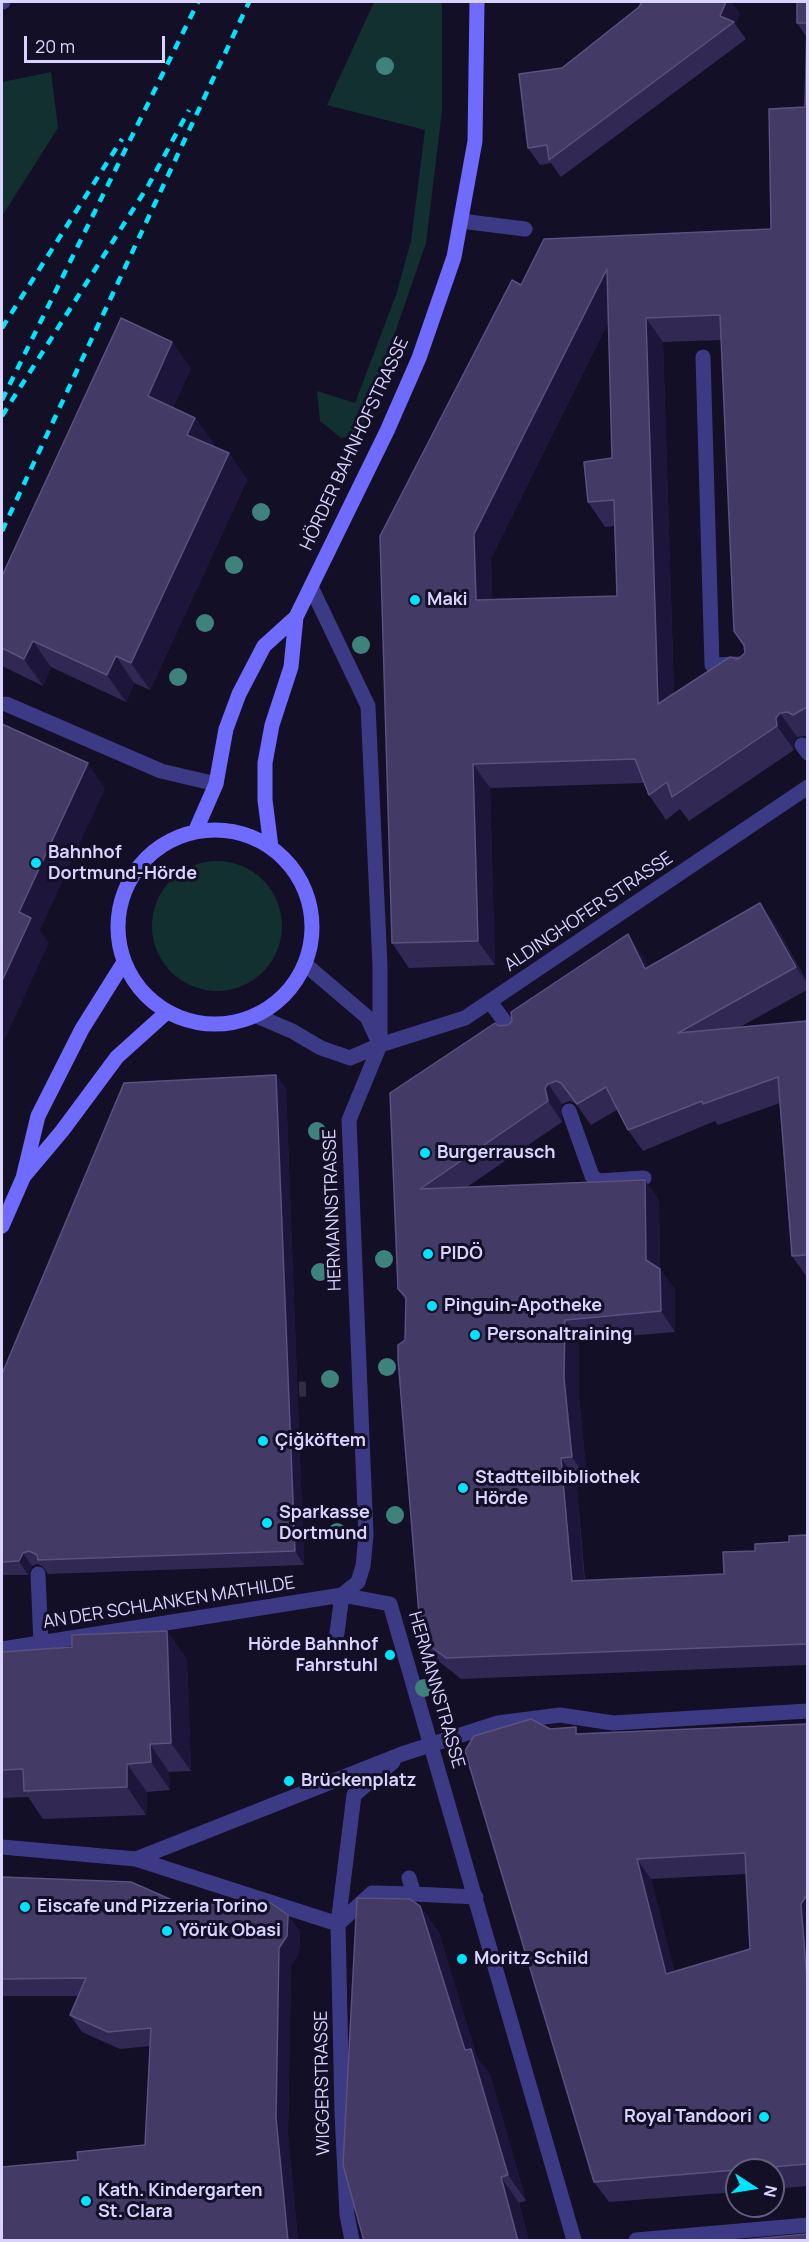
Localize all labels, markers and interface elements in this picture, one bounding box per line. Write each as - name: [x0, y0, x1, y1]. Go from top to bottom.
- scale bar: [27, 24, 168, 62]
- text: 20 m: [35, 34, 75, 58]
- street label: HÖRDER BAHNHOFSTRASSE: [296, 334, 414, 554]
- place label: Maki: [427, 589, 467, 611]
- marker: Maki: [408, 593, 422, 607]
- place label: Bahnhof Dortmund-Hörde: [48, 842, 197, 884]
- street label: ALDINGHOFER STRASSE: [501, 848, 677, 976]
- marker: Bahnhof Dortmund-Hörde: [29, 856, 43, 870]
- street label: HERMANNSTRASSE: [319, 1129, 347, 1291]
- place label: Burgerrausch: [437, 1142, 555, 1164]
- marker: Burgerrausch: [418, 1146, 432, 1160]
- place label: PIDÖ: [440, 1243, 483, 1265]
- marker: PIDÖ: [421, 1247, 435, 1261]
- place label: Pinguin-Apotheke: [444, 1295, 602, 1317]
- marker: Pinguin-Apotheke: [425, 1299, 439, 1313]
- place label: Personaltraining: [487, 1324, 632, 1346]
- marker: Personaltraining: [468, 1328, 482, 1342]
- place label: Çiğköftem: [275, 1430, 366, 1452]
- marker: Çiğköftem: [256, 1434, 270, 1448]
- place label: Stadtteilbibliothek Hörde: [475, 1467, 640, 1510]
- marker: Stadtteilbibliothek Hörde: [456, 1481, 470, 1495]
- place label: Sparkasse Dortmund: [279, 1502, 370, 1544]
- marker: Sparkasse Dortmund: [260, 1516, 274, 1530]
- street label: AN DER SCHLANKEN MATHILDE: [41, 1572, 297, 1634]
- street label: HERMANNSTRASSE: [403, 1609, 469, 1771]
- place label: Hörde Bahnhof Fahrstuhl: [248, 1634, 378, 1676]
- marker: Hörde Bahnhof Fahrstuhl: [383, 1648, 397, 1662]
- place label: Brückenplatz: [301, 1770, 416, 1792]
- marker: Brückenplatz: [282, 1774, 296, 1788]
- place label: Eiscafe und Pizzeria Torino: [37, 1896, 268, 1918]
- marker: Eiscafe und Pizzeria Torino: [18, 1900, 32, 1914]
- place label: Yörük Obasi: [179, 1920, 281, 1942]
- marker: Yörük Obasi: [160, 1924, 174, 1938]
- place label: Moritz Schild: [474, 1948, 588, 1970]
- marker: Moritz Schild: [455, 1952, 469, 1966]
- street label: WIGGERSTRASSE: [311, 2010, 335, 2156]
- place label: Royal Tandoori: [624, 2106, 752, 2128]
- marker: Royal Tandoori: [757, 2110, 771, 2124]
- north arrow: [725, 2158, 785, 2218]
- place label: Kath. Kindergarten St. Clara: [98, 2180, 262, 2222]
- text: N: [759, 2183, 783, 2199]
- marker: Kath. Kindergarten St. Clara: [79, 2194, 93, 2208]

